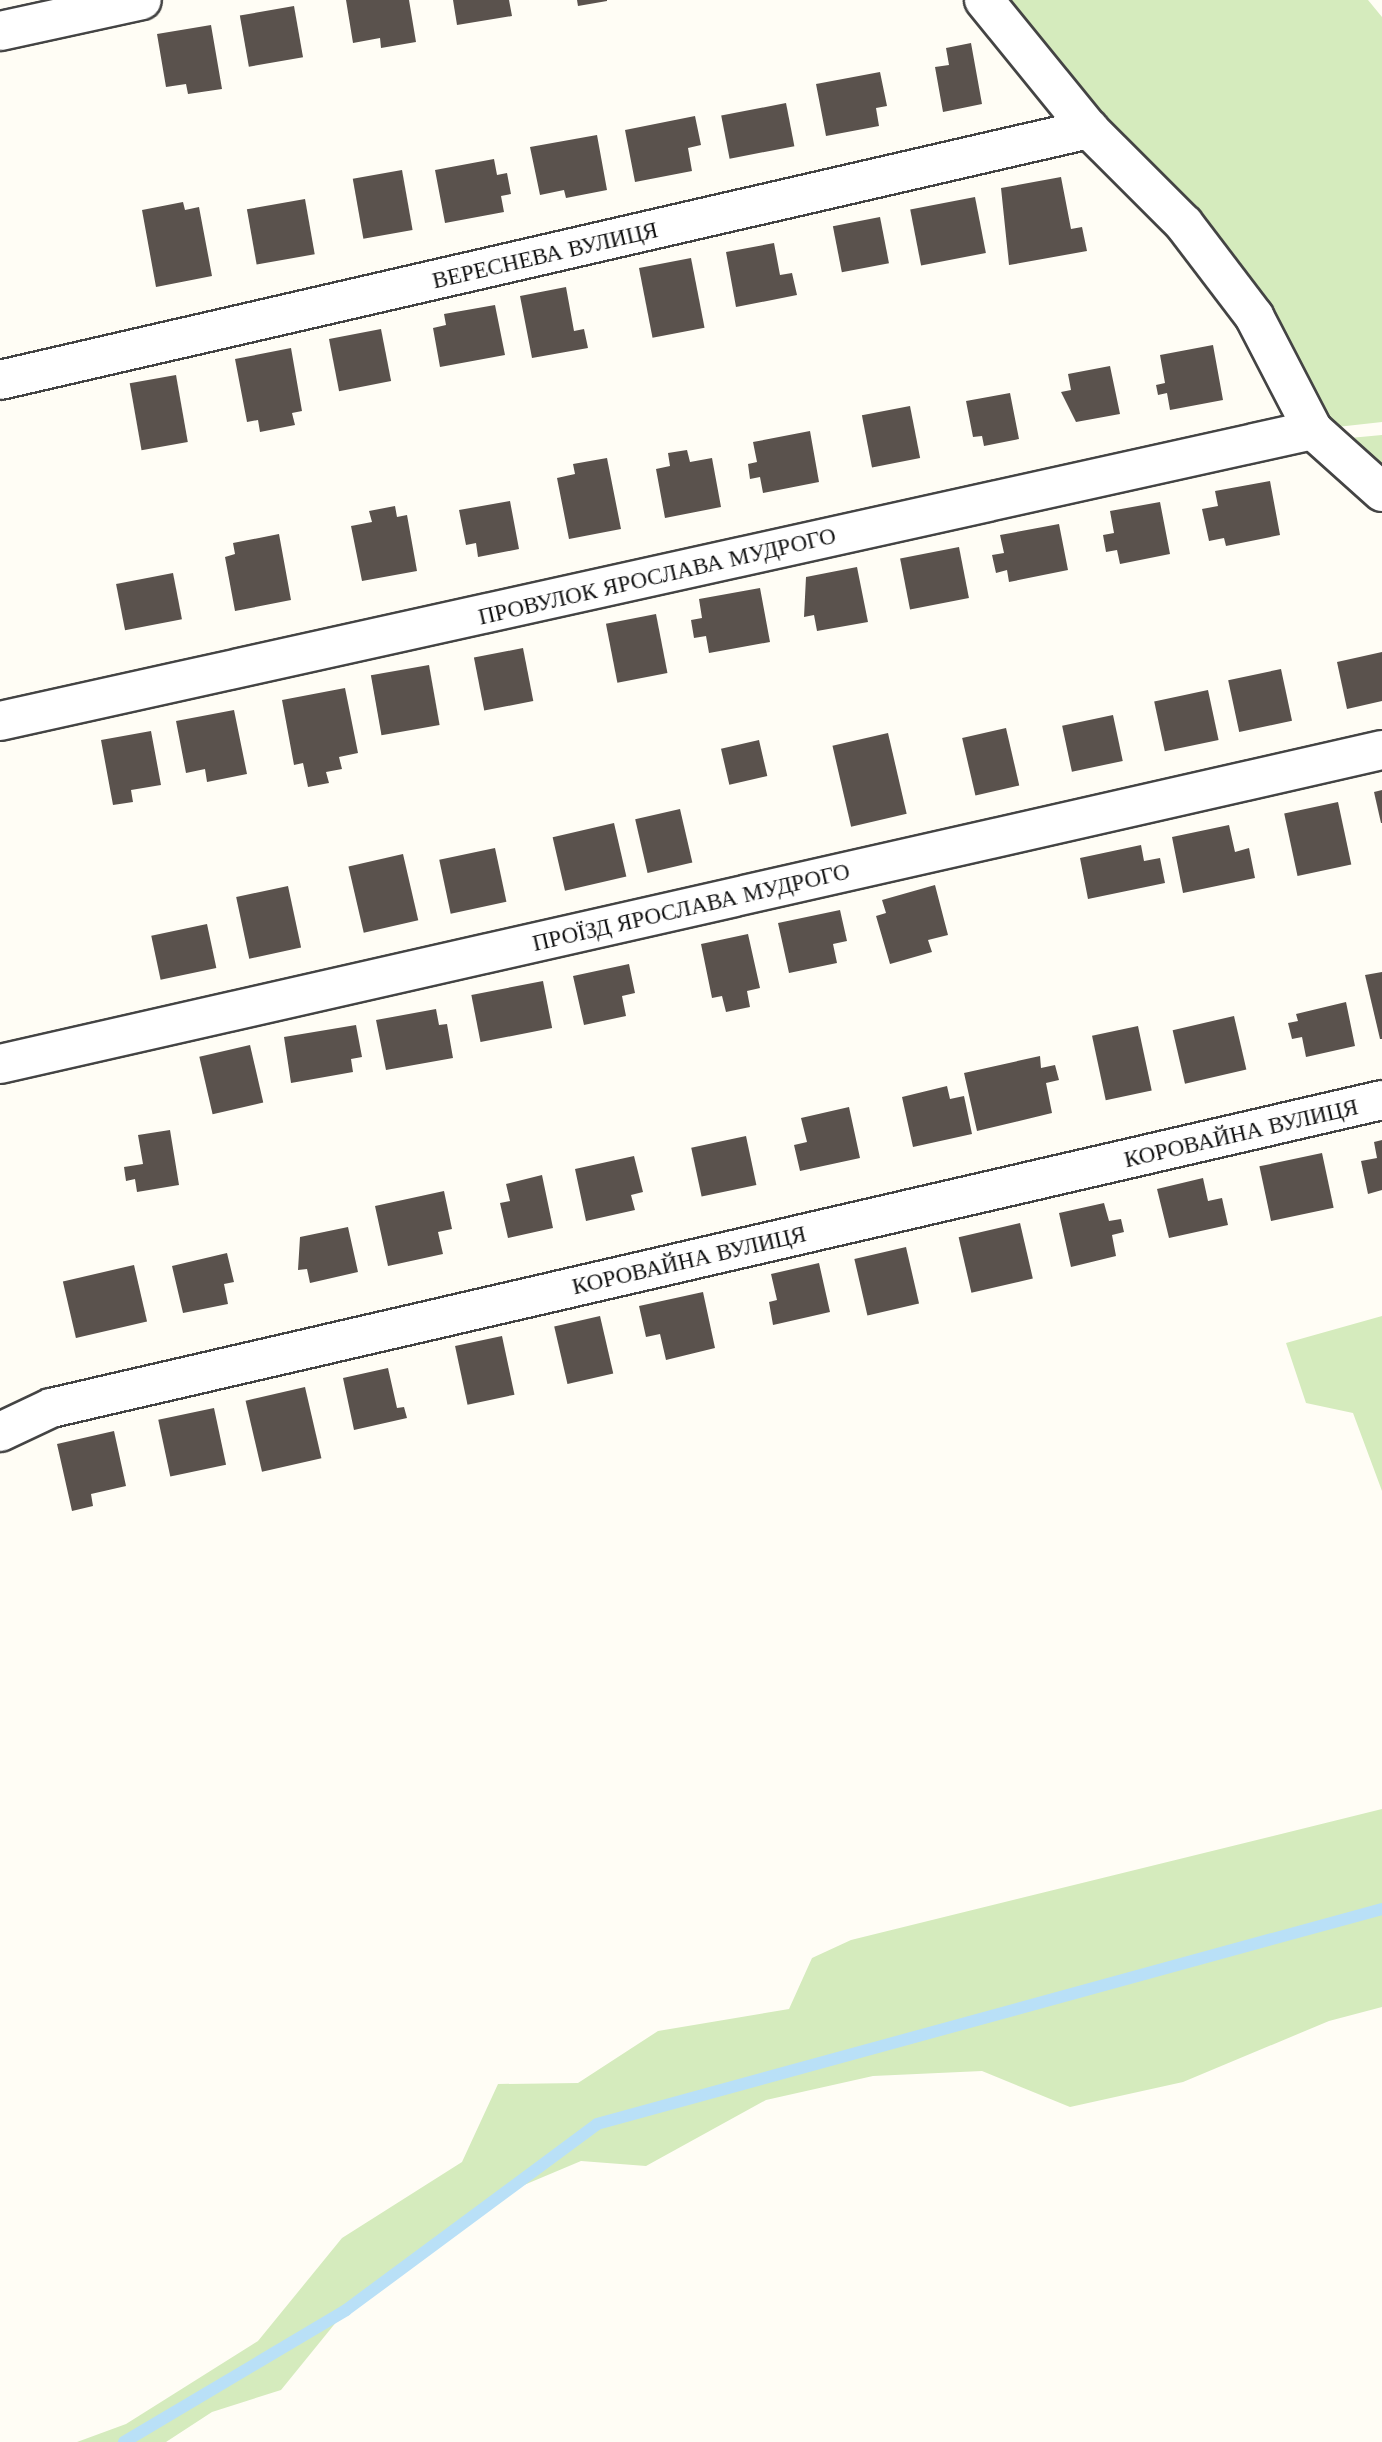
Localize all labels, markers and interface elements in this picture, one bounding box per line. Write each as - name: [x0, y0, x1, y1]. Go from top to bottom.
- street label: ВЕРЕСНЕВА ВУЛИЦЯ: [430, 216, 660, 294]
- street label: ПРОВУЛОК ЯРОСЛАВА МУДРОГО: [476, 521, 838, 631]
- street label: ПРОЇЗД ЯРОСЛАВА МУДРОГО: [530, 857, 852, 957]
- street label: КОРОВАЙНА ВУЛИЦЯ: [1121, 1093, 1361, 1173]
- street label: КОРОВАЙНА ВУЛИЦЯ: [569, 1220, 809, 1300]

